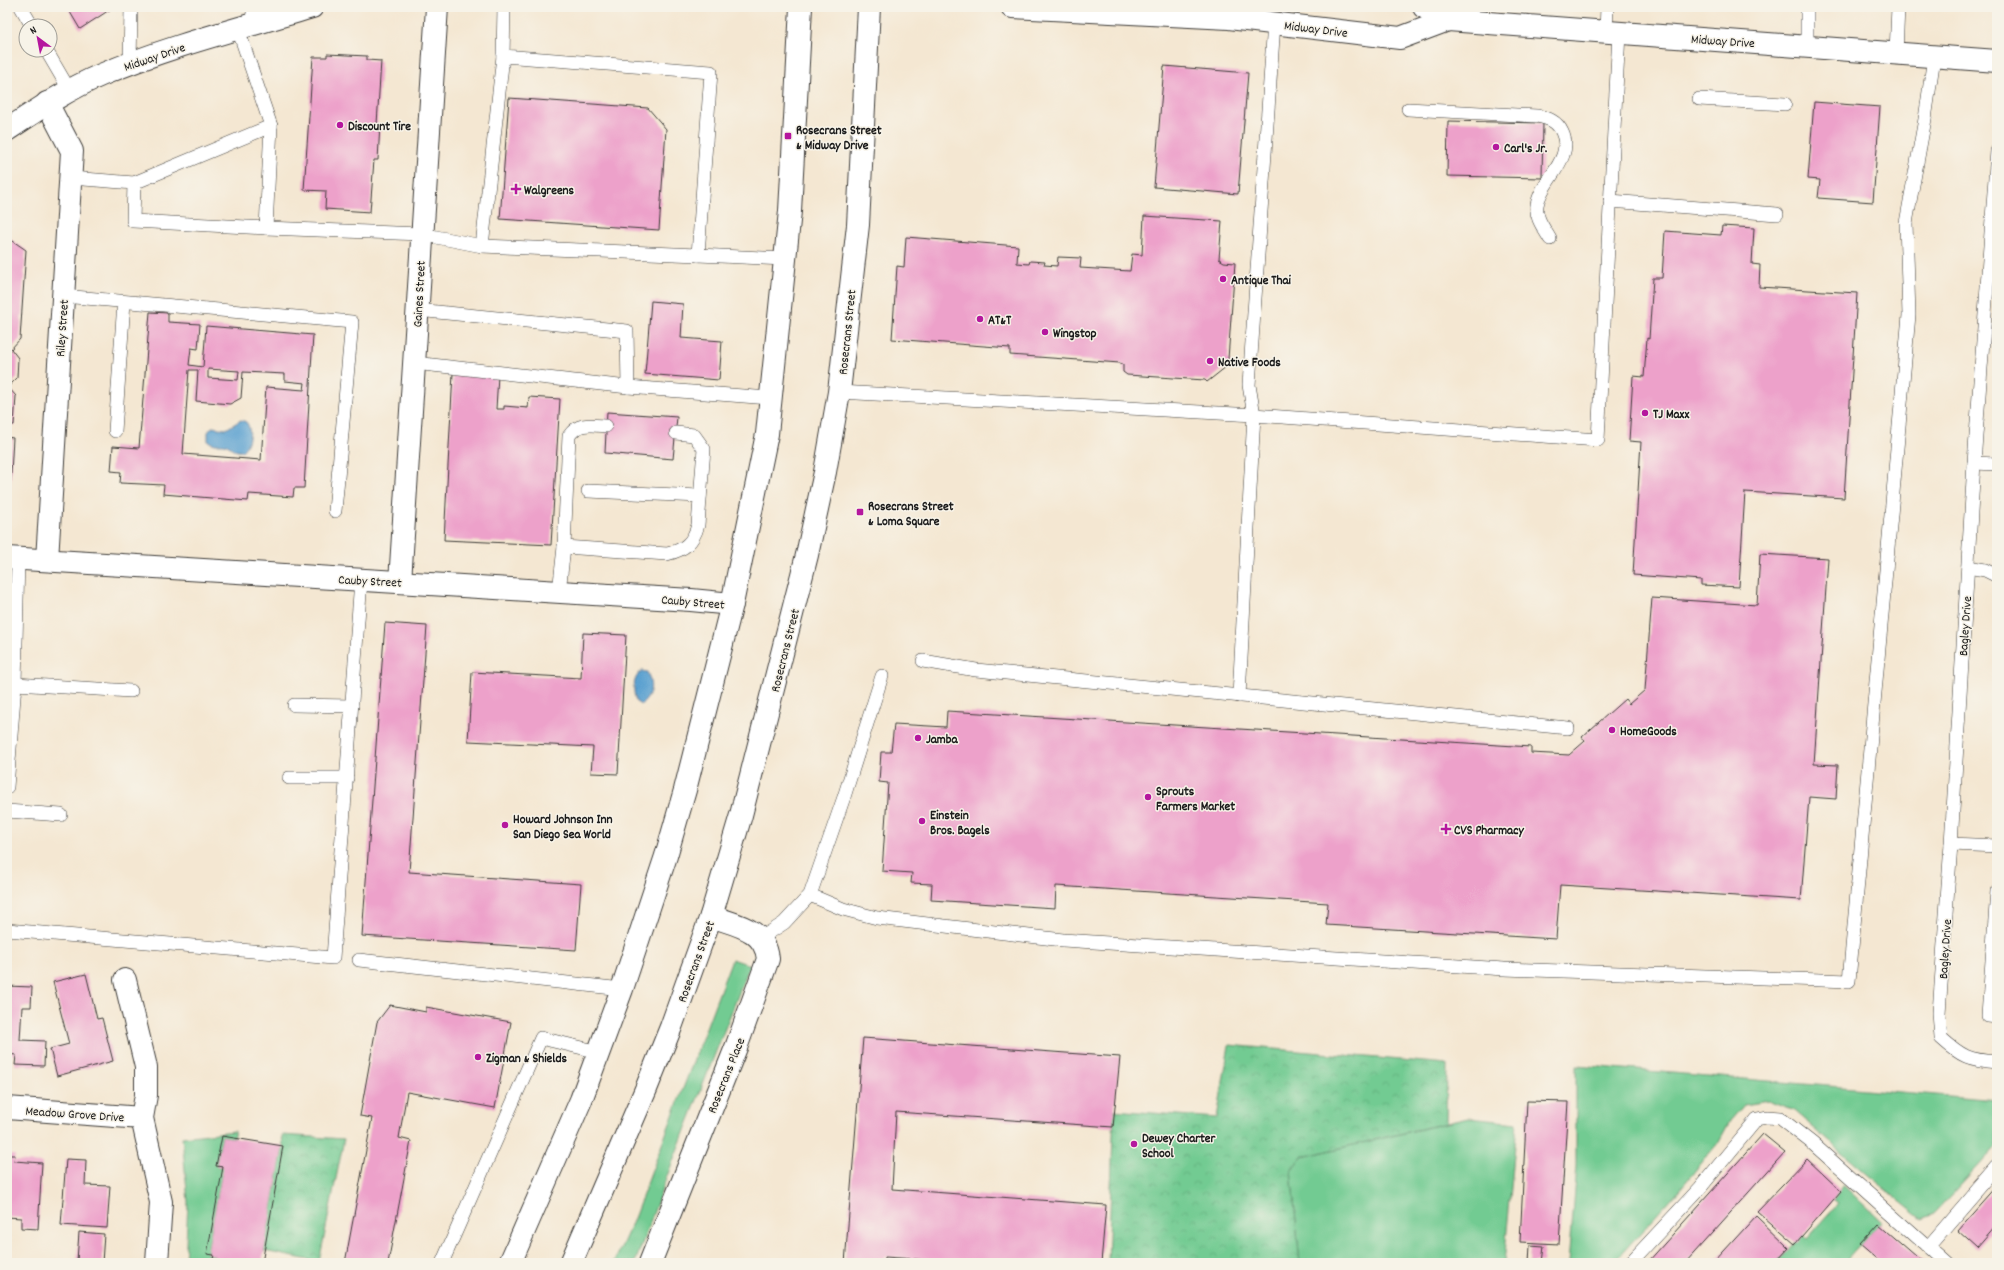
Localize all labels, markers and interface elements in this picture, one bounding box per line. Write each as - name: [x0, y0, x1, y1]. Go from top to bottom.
- street label: Midway Drive: [1283, 17, 1349, 44]
- north arrow: [18, 18, 58, 58]
- text: N: [27, 23, 41, 39]
- street label: Midway Drive: [1690, 31, 1756, 54]
- street label: Midway Drive: [122, 39, 188, 78]
- place label: Discount Tire: [348, 118, 411, 137]
- marker: Discount Tire: [335, 120, 345, 130]
- place label: Rosecrans Street & Midway Drive: [796, 122, 882, 156]
- marker: Rosecrans Street & Midway Drive: [783, 131, 793, 141]
- place label: Carl's Jr.: [1504, 140, 1547, 159]
- marker: Carl's Jr.: [1491, 142, 1501, 152]
- place label: Walgreens: [524, 182, 575, 201]
- marker: Walgreens: [511, 184, 521, 194]
- street label: Gaines Street: [409, 260, 432, 328]
- place label: Antique Thai: [1231, 272, 1292, 291]
- marker: Antique Thai: [1218, 274, 1228, 284]
- street label: Rosecrans Street: [835, 289, 862, 376]
- street label: Riley Street: [52, 299, 75, 357]
- place label: AT&T: [988, 312, 1012, 331]
- marker: AT&T: [975, 314, 985, 324]
- place label: Wingstop: [1053, 325, 1097, 344]
- marker: Wingstop: [1040, 327, 1050, 337]
- place label: Native Foods: [1218, 354, 1281, 373]
- marker: Native Foods: [1205, 356, 1215, 366]
- place label: TJ Maxx: [1653, 406, 1689, 425]
- marker: TJ Maxx: [1640, 408, 1650, 418]
- place label: Rosecrans Street & Loma Square: [868, 498, 954, 532]
- marker: Rosecrans Street & Loma Square: [855, 507, 865, 517]
- street label: Cauby Street: [338, 571, 402, 594]
- street label: Cauby Street: [660, 591, 725, 616]
- street label: Bagley Drive: [1955, 595, 1978, 657]
- street label: Rosecrans Street: [767, 607, 806, 694]
- place label: HomeGoods: [1620, 723, 1677, 742]
- marker: HomeGoods: [1607, 725, 1617, 735]
- place label: Jamba: [926, 731, 958, 750]
- marker: Jamba: [913, 733, 923, 743]
- place label: Sprouts Farmers Market: [1156, 783, 1235, 817]
- marker: Sprouts Farmers Market: [1143, 792, 1153, 802]
- place label: Einstein Bros. Bagels: [930, 807, 990, 841]
- place label: Howard Johnson Inn San Diego Sea World: [513, 811, 613, 845]
- marker: Einstein Bros. Bagels: [917, 816, 927, 826]
- marker: Howard Johnson Inn San Diego Sea World: [500, 820, 510, 830]
- place label: CVS Pharmacy: [1454, 822, 1524, 841]
- marker: CVS Pharmacy: [1441, 824, 1451, 834]
- street label: Rosecrans Street: [674, 918, 721, 1005]
- street label: Bagley Drive: [1935, 918, 1958, 980]
- street label: Rosecrans Place: [704, 1035, 751, 1117]
- place label: Zigman & Shields: [486, 1050, 567, 1069]
- marker: Zigman & Shields: [473, 1052, 483, 1062]
- street label: Meadow Grove Drive: [25, 1103, 125, 1128]
- place label: Dewey Charter School: [1142, 1130, 1217, 1164]
- marker: Dewey Charter School: [1129, 1139, 1139, 1149]

